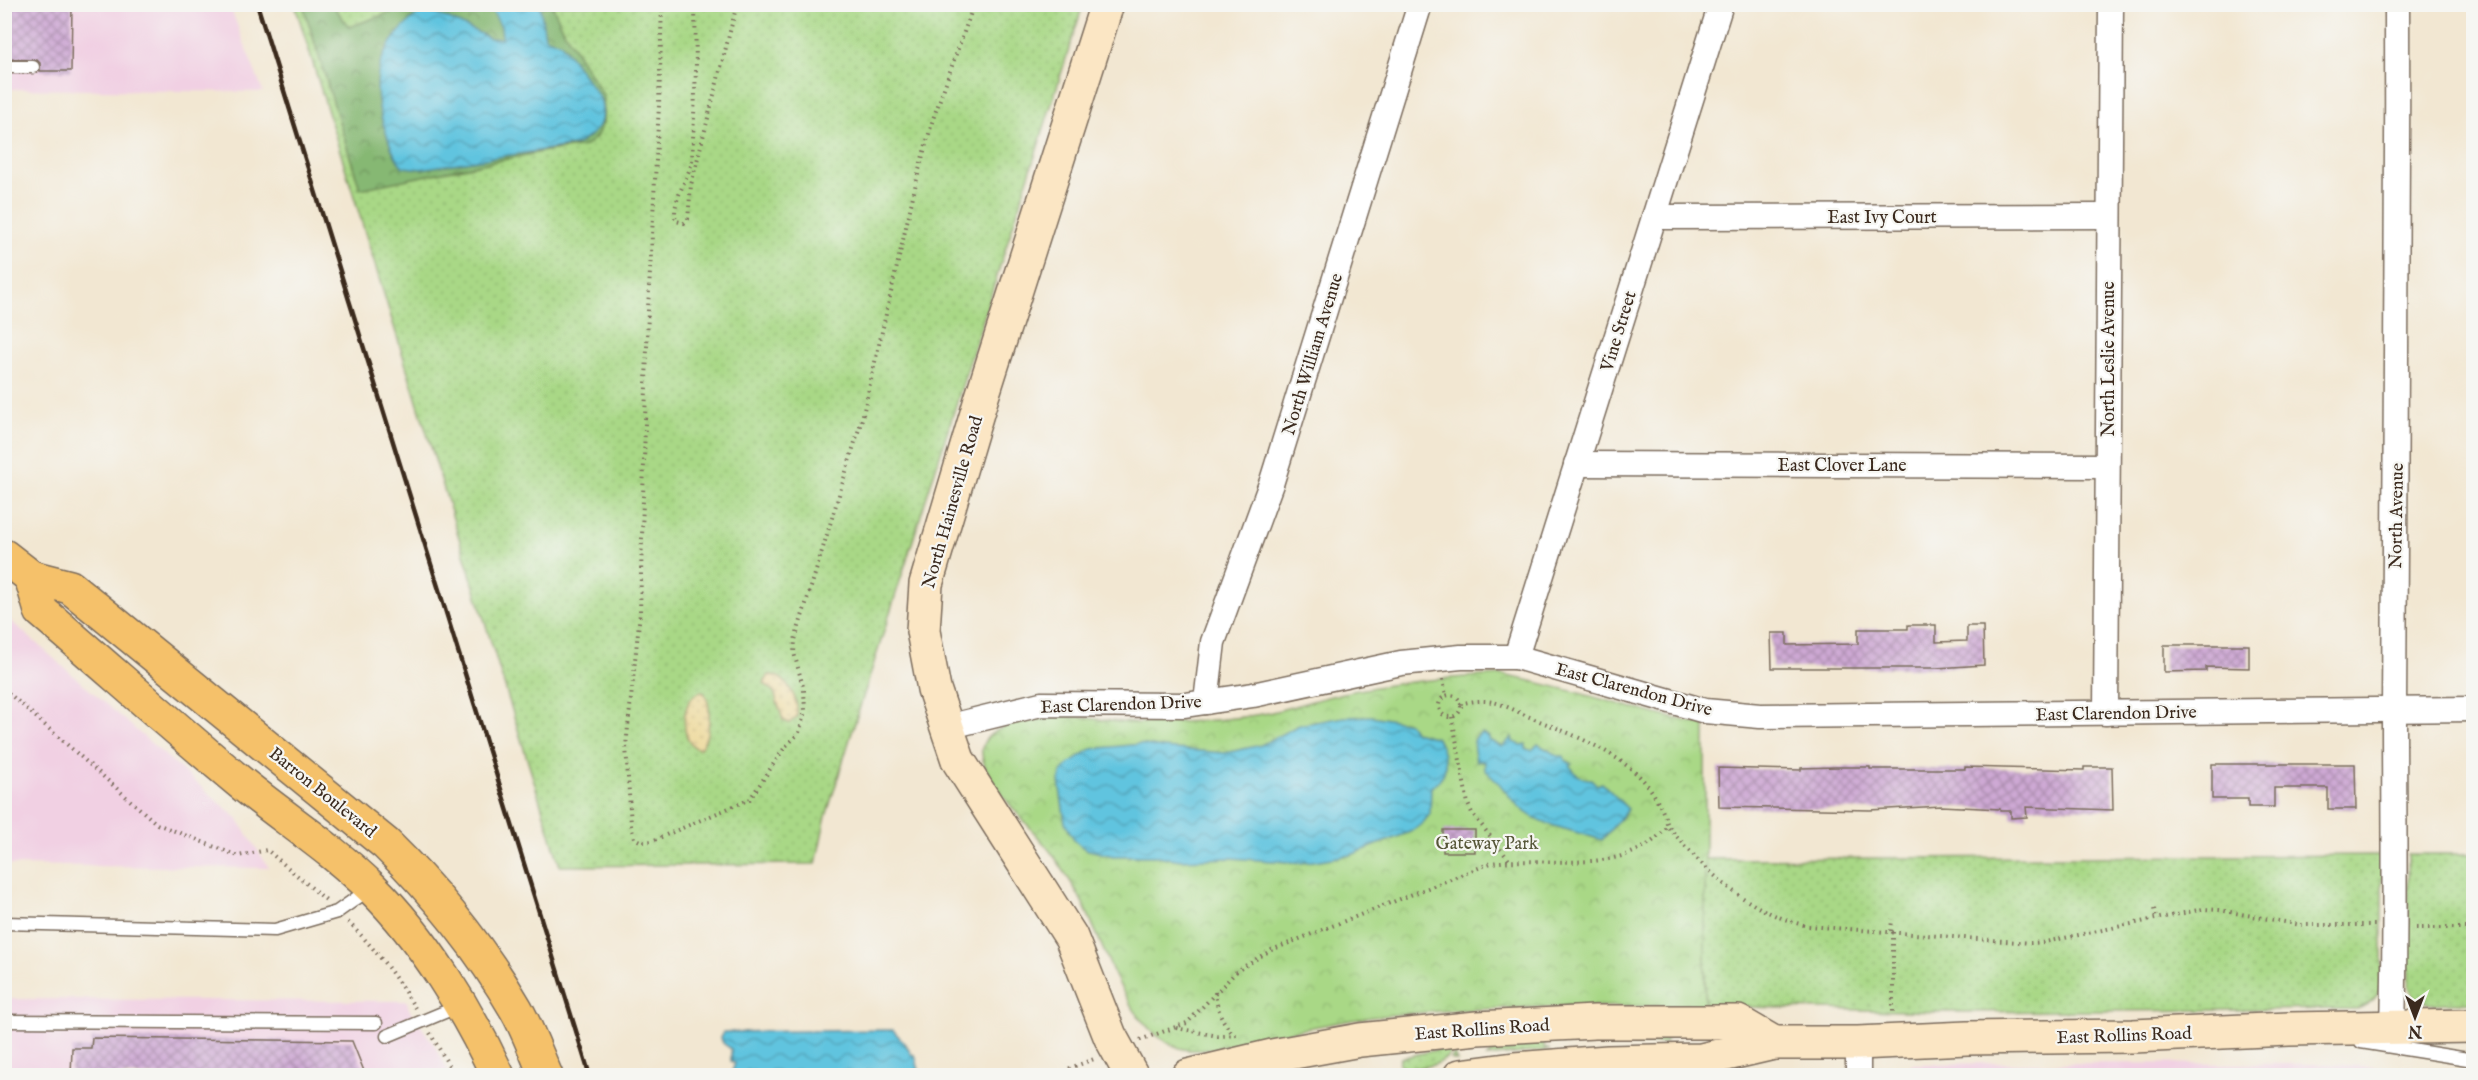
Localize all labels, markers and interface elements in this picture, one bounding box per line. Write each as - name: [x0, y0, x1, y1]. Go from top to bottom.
- street label: East Ivy Court: [1827, 207, 1937, 230]
- street label: North William Avenue: [1278, 271, 1349, 438]
- street label: North Leslie Avenue: [2098, 281, 2121, 437]
- street label: Vine Street: [1596, 288, 1643, 375]
- street label: North Hainesville Road: [918, 413, 989, 591]
- street label: East Clover Lane: [1777, 455, 1907, 478]
- street label: North Avenue: [2385, 463, 2410, 569]
- street label: East Clarendon Drive: [1553, 658, 1715, 722]
- street label: East Clarendon Drive: [1040, 691, 1202, 720]
- street label: East Clarendon Drive: [2035, 702, 2197, 727]
- street label: Barron Boulevard: [264, 743, 381, 844]
- park label: Gateway Park: [1436, 833, 1539, 856]
- north arrow: [2385, 987, 2445, 1047]
- street label: East Rollins Road: [1414, 1014, 1551, 1047]
- text: N: [2408, 1020, 2423, 1040]
- street label: East Rollins Road: [2056, 1023, 2192, 1050]

